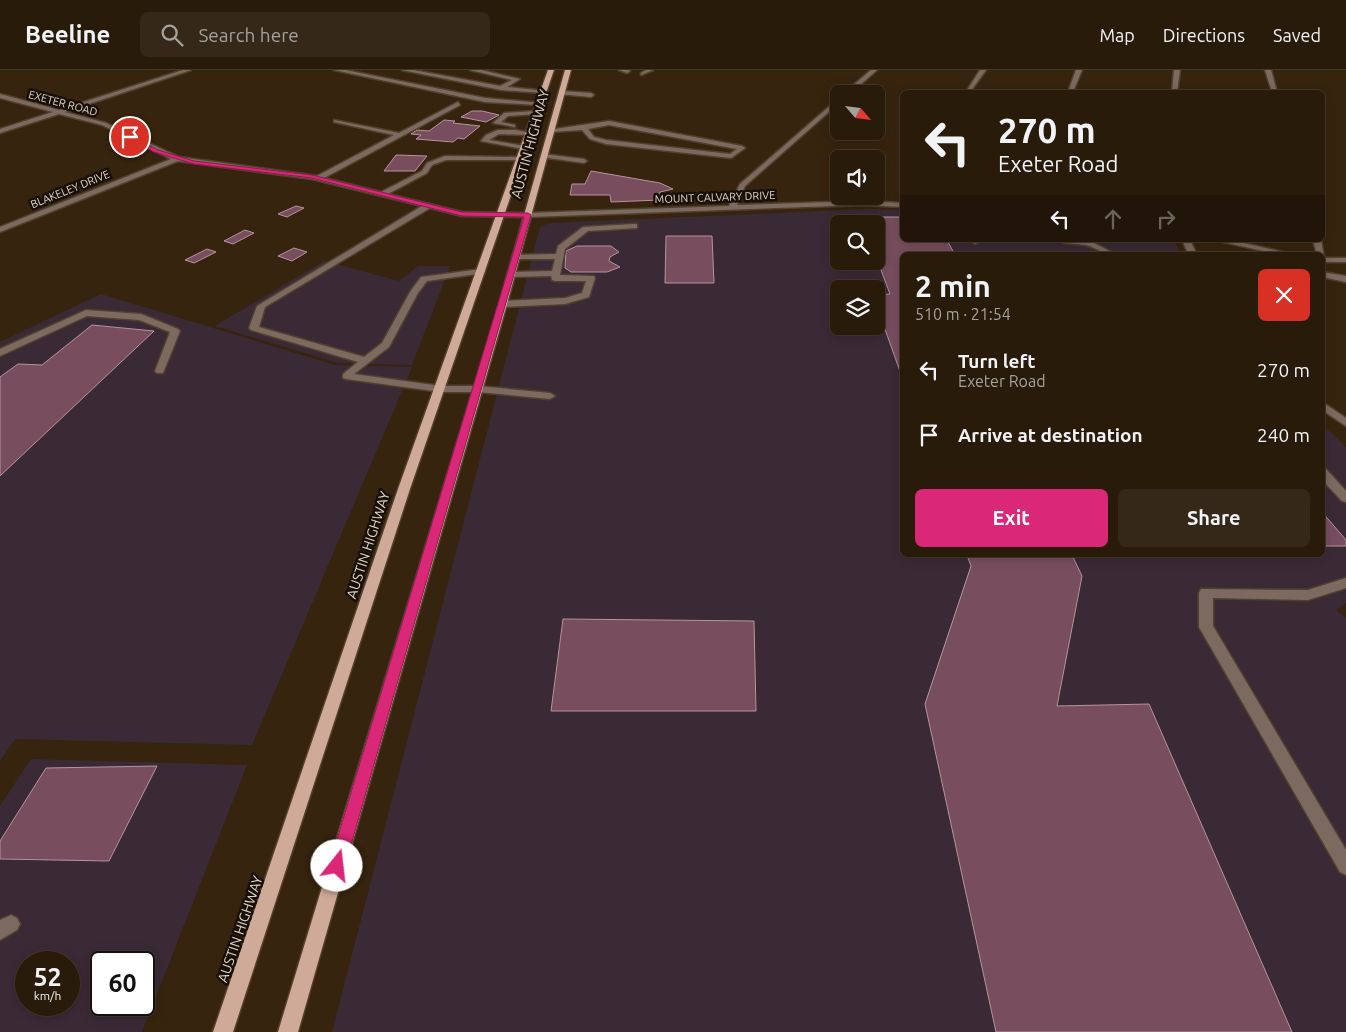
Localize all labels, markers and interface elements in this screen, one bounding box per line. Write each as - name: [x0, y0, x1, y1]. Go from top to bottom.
- search box: [140, 12, 490, 57]
- text: Beeline: [25, 21, 110, 48]
- icon: search: [158, 21, 186, 49]
- text: Search here: [198, 24, 299, 46]
- text: Map: [1099, 25, 1135, 45]
- text: Directions: [1163, 25, 1245, 45]
- text: Saved: [1273, 25, 1321, 45]
- north arrow: [830, 85, 885, 140]
- map controls: [830, 85, 885, 335]
- street label: EXETER ROAD: [27, 88, 99, 118]
- street label: AUSTIN HIGHWAY: [508, 88, 552, 200]
- icon: left: [915, 110, 980, 175]
- text: 270 m: [998, 110, 1096, 150]
- pin: [109, 116, 151, 158]
- icon: arrive: [116, 123, 144, 151]
- button: sound: [830, 150, 885, 205]
- text: Exeter Road: [998, 151, 1118, 176]
- street label: BLAKELEY DRIVE: [29, 168, 111, 210]
- street label: MOUNT CALVARY DRIVE: [654, 189, 776, 205]
- icon: left: [1046, 205, 1074, 233]
- icon: ahead: [1099, 205, 1127, 233]
- icon: right: [1152, 205, 1180, 233]
- button: search: [830, 215, 885, 270]
- text: 2 min: [915, 269, 991, 303]
- button: close: [1258, 269, 1310, 321]
- button: layers: [830, 280, 885, 335]
- text: 510 m · 21:54: [915, 305, 1011, 323]
- text: Turn left: [958, 350, 1036, 372]
- icon: left: [915, 356, 943, 384]
- text: 270 m: [1257, 359, 1310, 381]
- text: Exeter Road: [958, 372, 1046, 390]
- icon: arrive: [915, 421, 943, 449]
- text: Arrive at destination: [958, 424, 1143, 446]
- text: 240 m: [1257, 424, 1310, 446]
- street label: AUSTIN HIGHWAY: [343, 489, 393, 601]
- button: Exit: [915, 489, 1108, 547]
- button: Share: [1118, 489, 1310, 547]
- position arrow: [310, 839, 362, 891]
- street label: AUSTIN HIGHWAY: [214, 873, 266, 985]
- speed limit sign: 60: [90, 951, 155, 1016]
- text: 52: [33, 963, 62, 991]
- text: km/h: [34, 989, 61, 1002]

